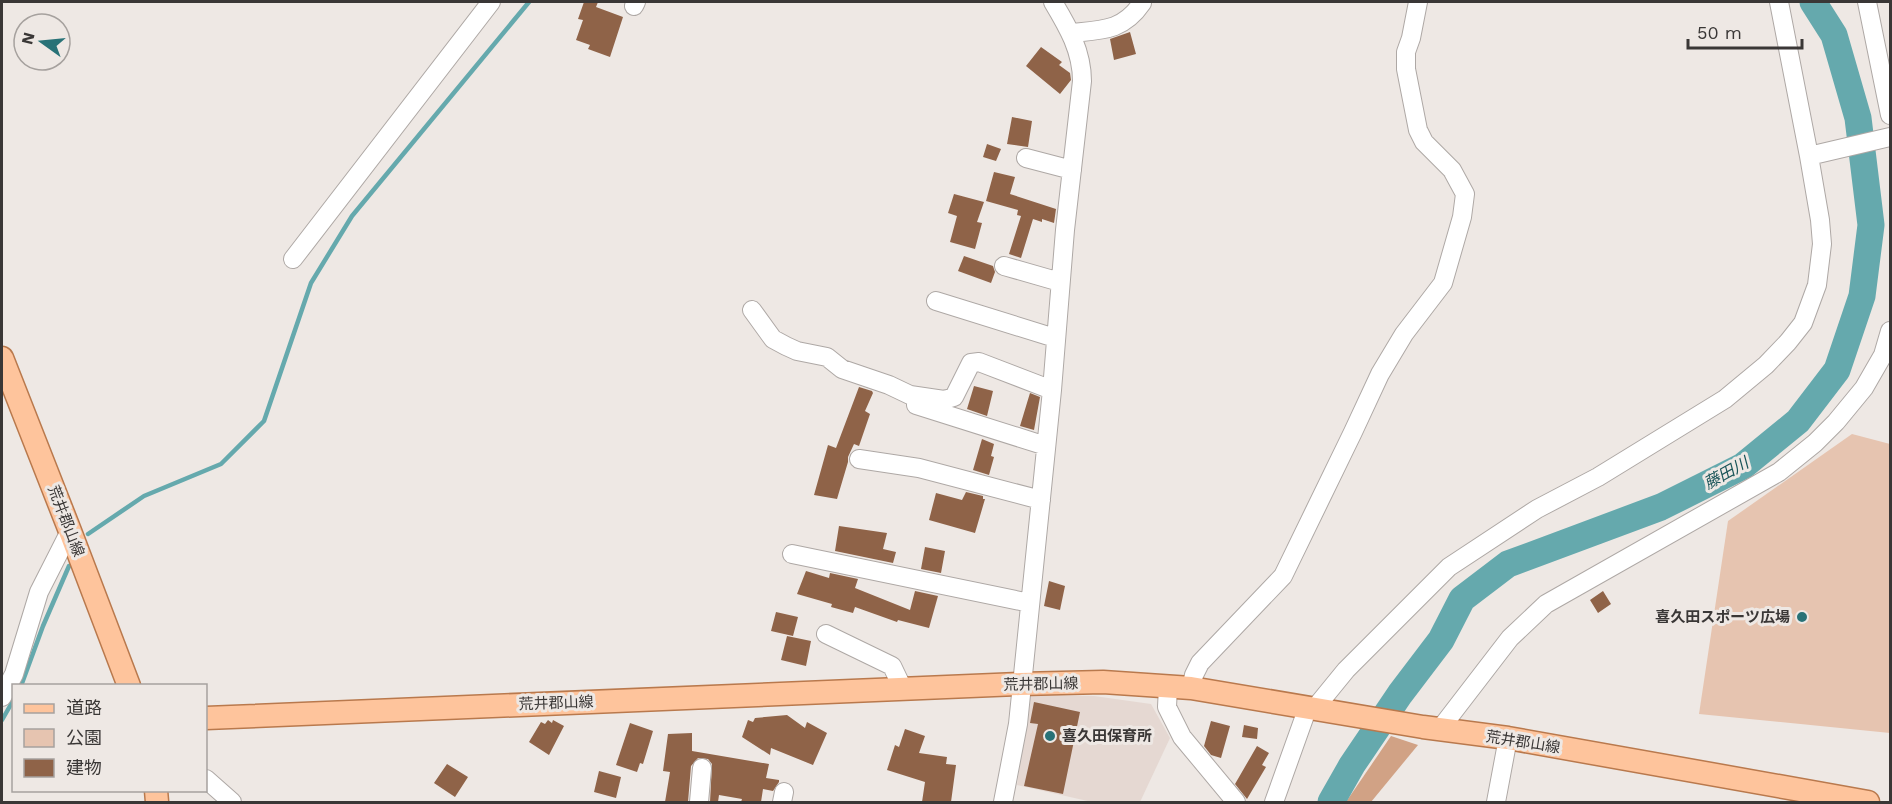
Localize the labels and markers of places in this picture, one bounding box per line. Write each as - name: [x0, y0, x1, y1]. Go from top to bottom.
- place label: 喜久田スポーツ広場: [1655, 608, 1790, 626]
- marker: 喜久田スポーツ広場: [1795, 610, 1809, 624]
- place label: 喜久田保育所: [1062, 727, 1152, 745]
- marker: 喜久田保育所: [1043, 729, 1057, 743]

